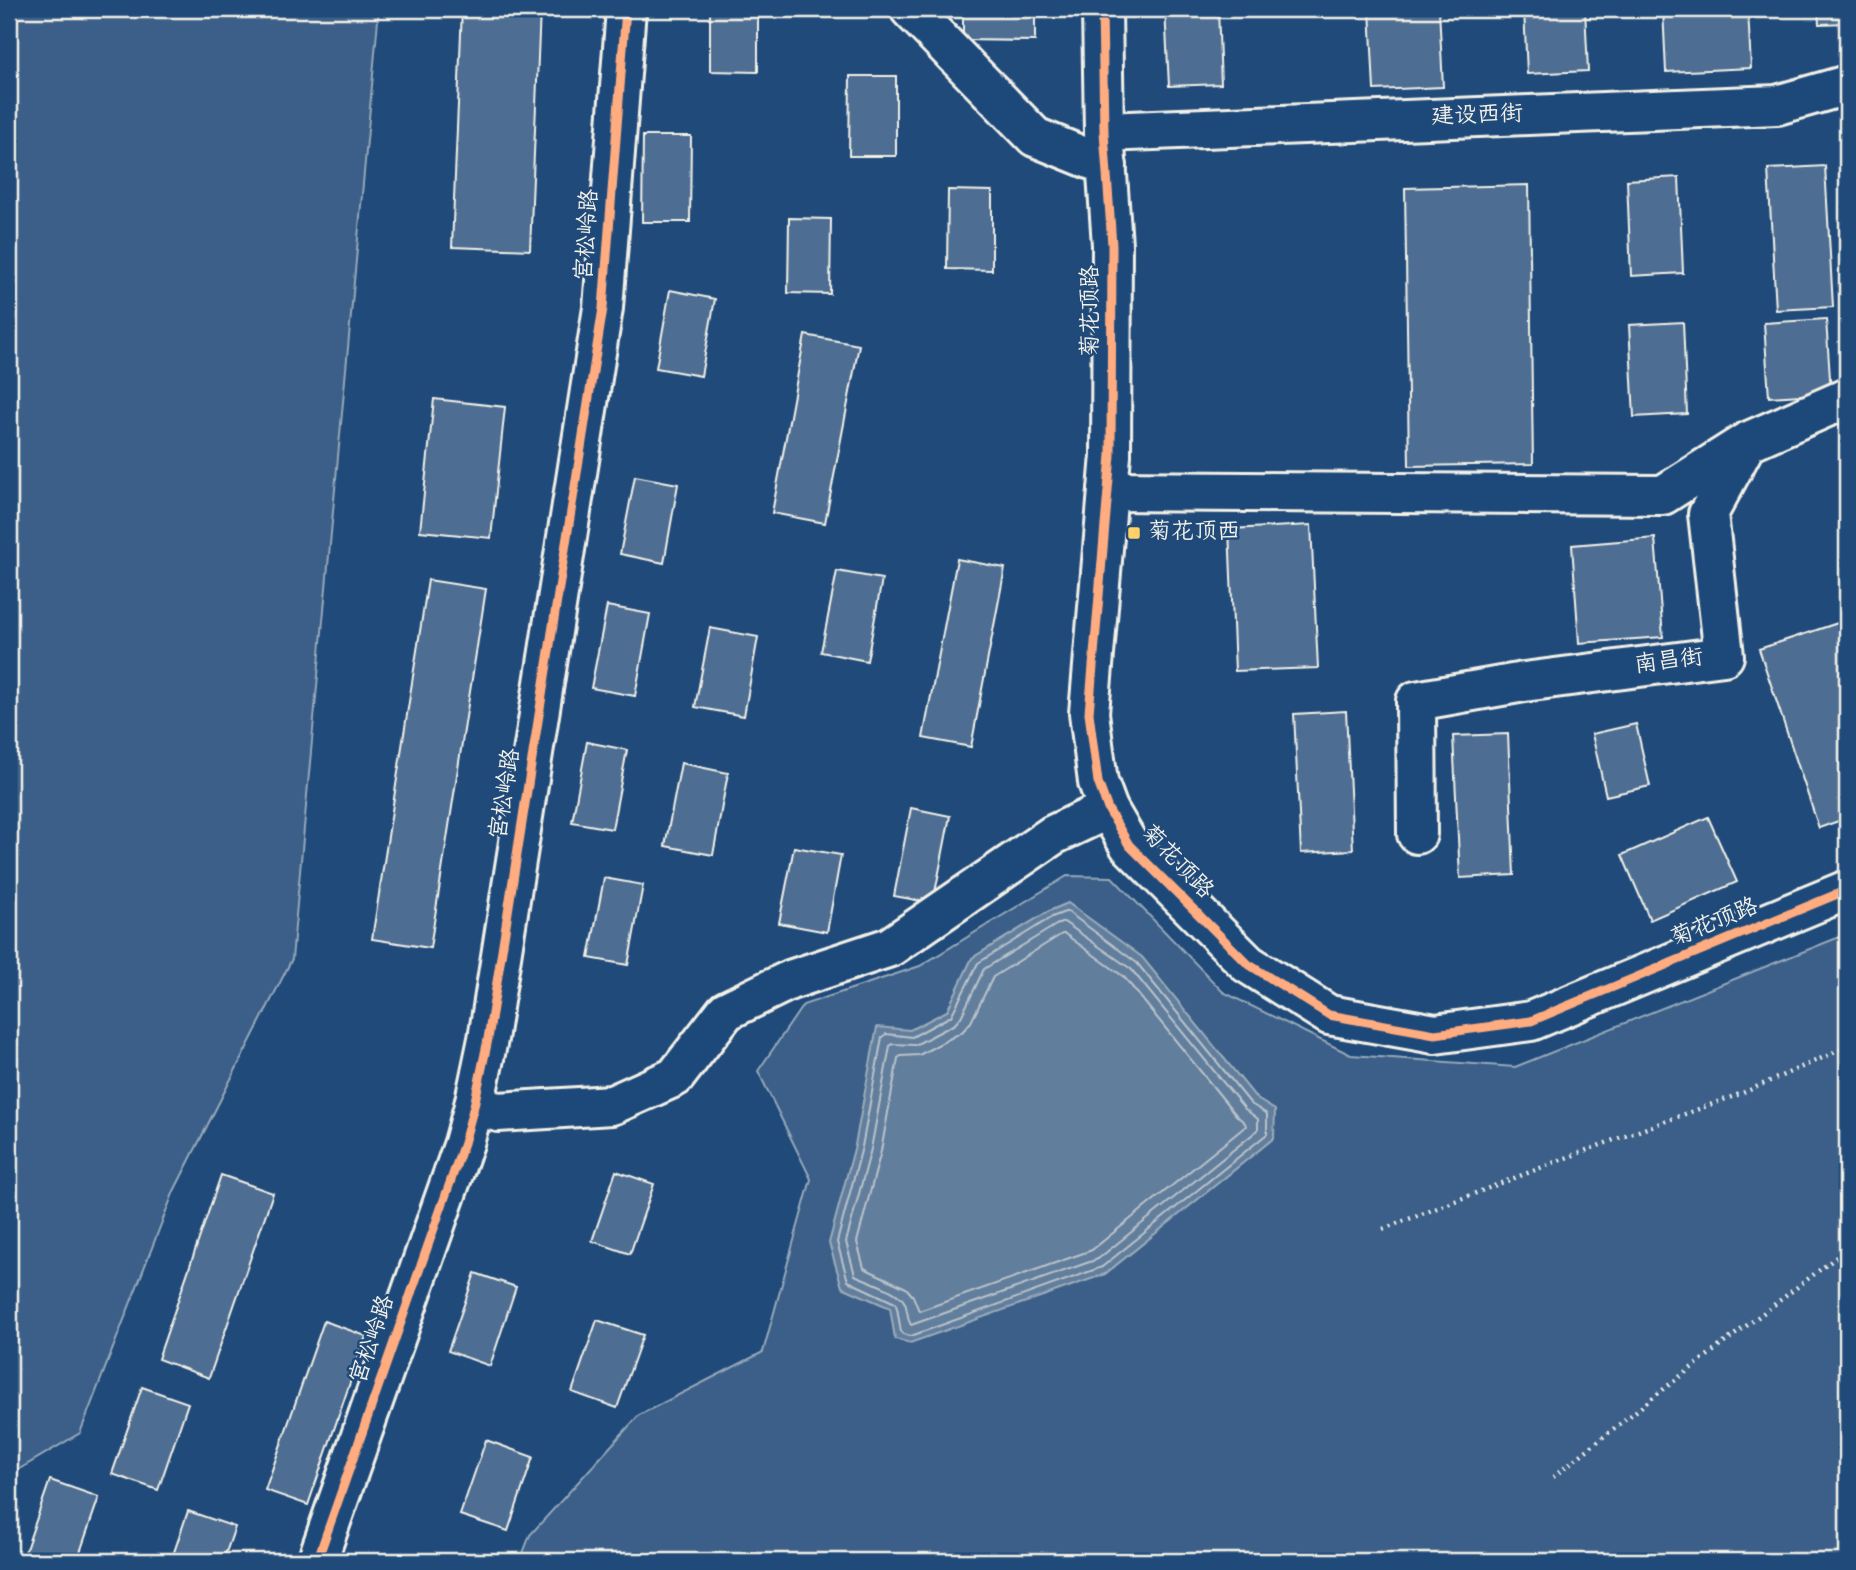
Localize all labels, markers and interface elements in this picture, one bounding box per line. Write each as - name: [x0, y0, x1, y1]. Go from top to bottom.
- street label: 建设西街: [1430, 99, 1524, 135]
- street label: 宫松岭路: [569, 188, 609, 282]
- street label: 菊花顶路: [1076, 265, 1109, 357]
- place label: 菊花顶西: [1148, 517, 1240, 550]
- marker: 菊花顶西: [1126, 525, 1142, 541]
- street label: 南昌街: [1633, 642, 1705, 684]
- street label: 宫松岭路: [484, 746, 530, 842]
- street label: 菊花顶路: [1132, 818, 1220, 908]
- street label: 菊花顶路: [1666, 891, 1764, 957]
- street label: 宫松岭路: [343, 1291, 405, 1389]

